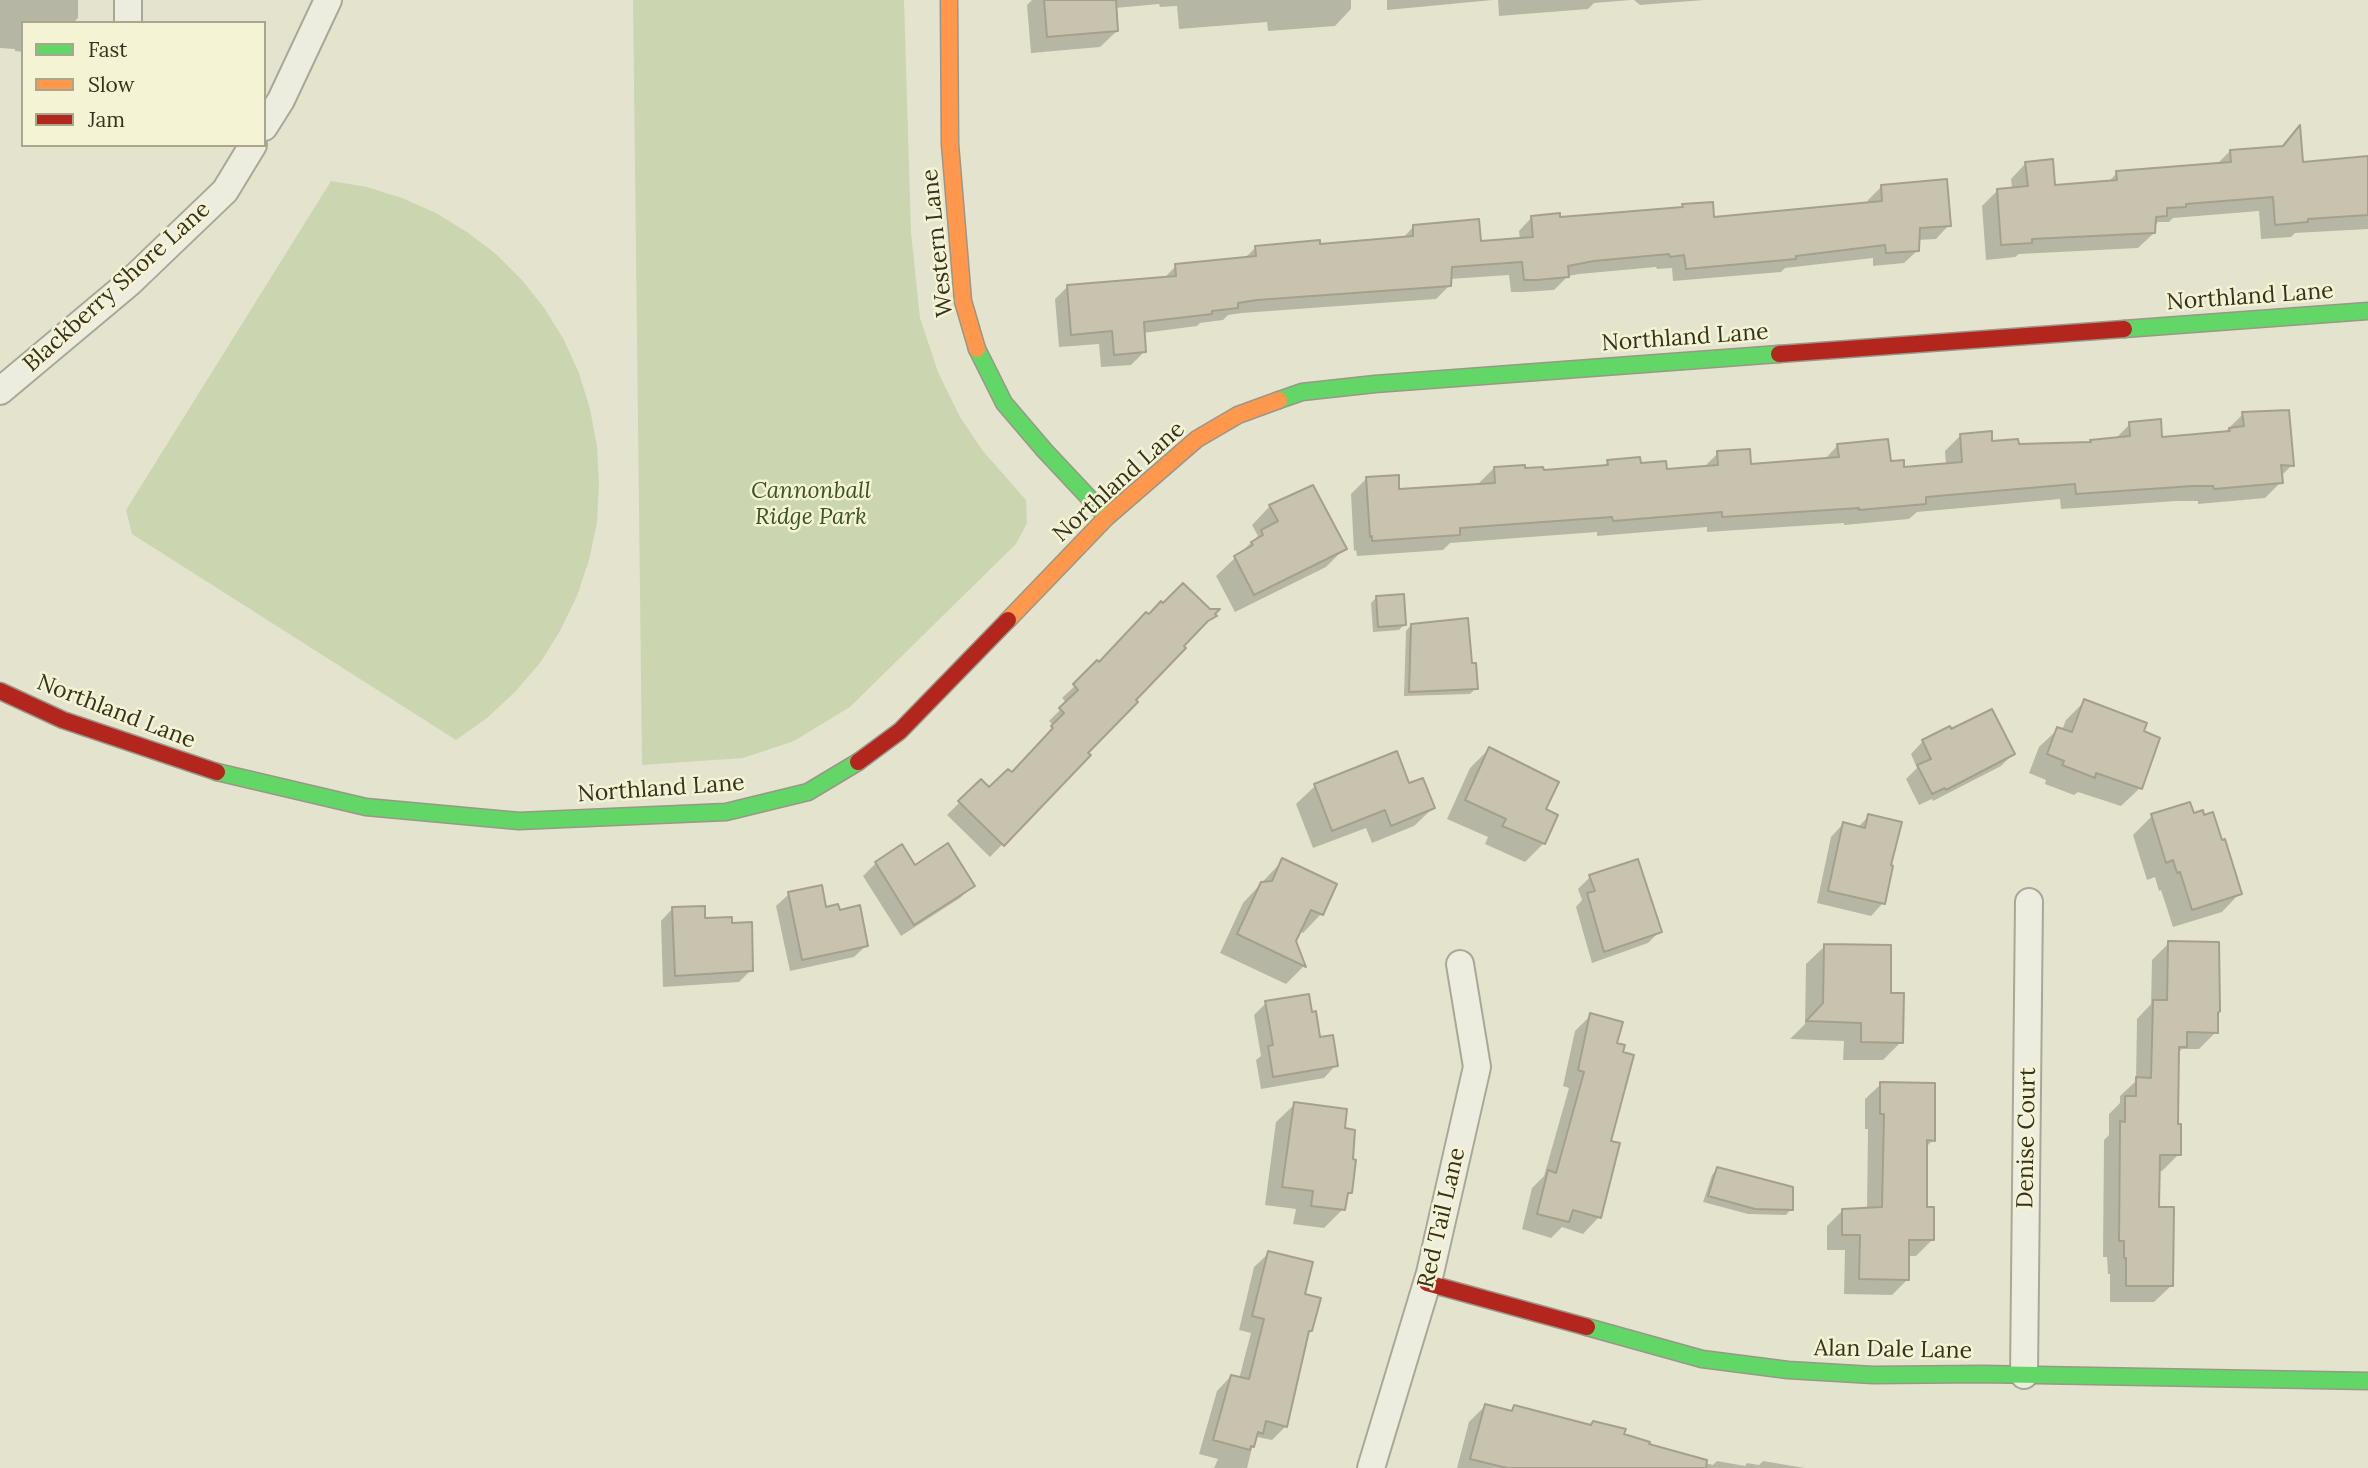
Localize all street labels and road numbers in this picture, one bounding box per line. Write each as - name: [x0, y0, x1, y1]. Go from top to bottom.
- street label: Western Lane: [917, 168, 959, 318]
- street label: Blackberry Shore Lane: [18, 196, 216, 378]
- street label: Northland Lane: [2165, 277, 2335, 317]
- street label: Northland Lane: [1600, 318, 1770, 358]
- street label: Northland Lane: [1048, 416, 1190, 548]
- street label: Northland Lane: [33, 669, 199, 755]
- street label: Northland Lane: [576, 769, 746, 809]
- street label: Denise Court: [2012, 1067, 2042, 1209]
- street label: Red Tail Lane: [1412, 1145, 1472, 1291]
- street label: Alan Dale Lane: [1814, 1335, 1972, 1365]

